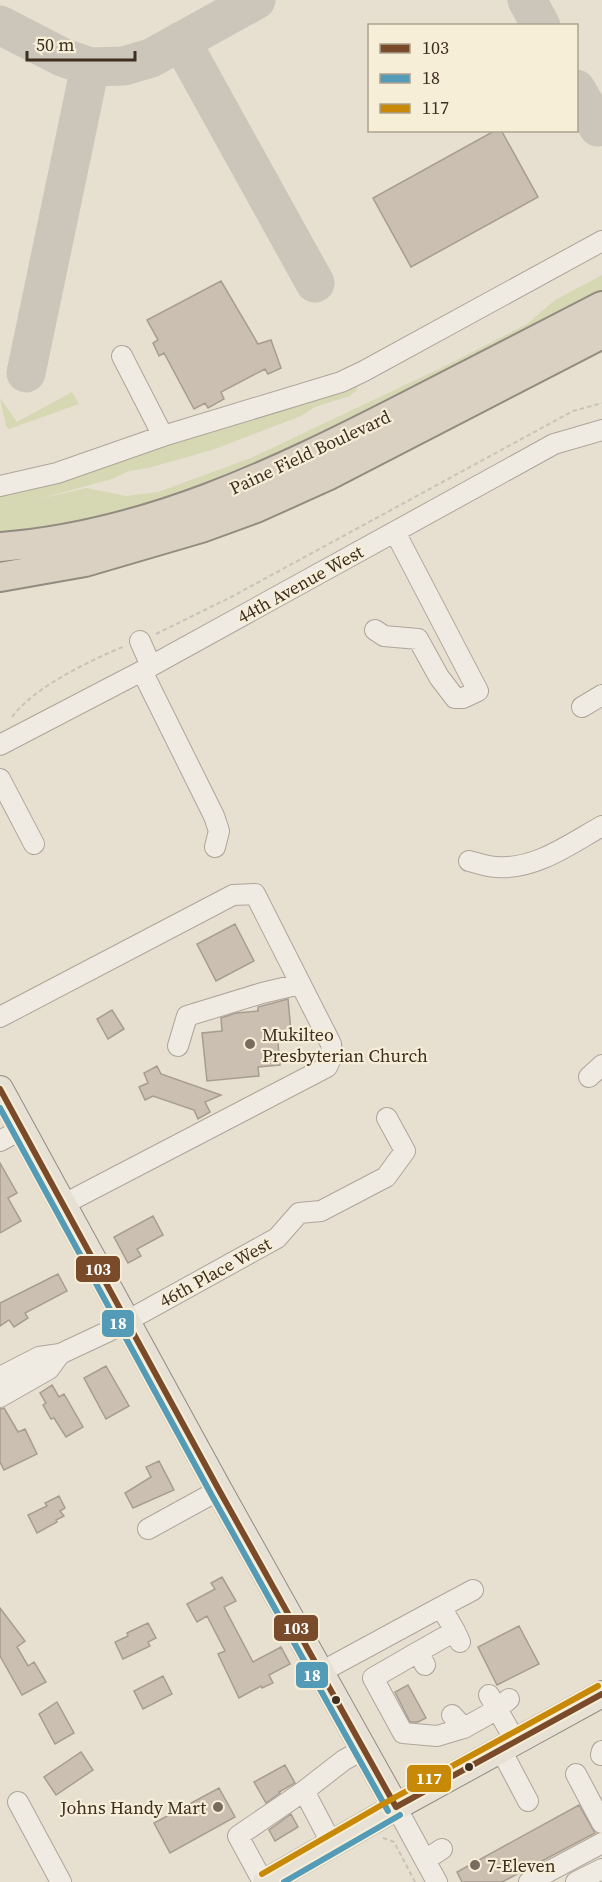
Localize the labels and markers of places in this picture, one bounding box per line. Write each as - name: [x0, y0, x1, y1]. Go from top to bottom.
- place label: Mukilteo Presbyterian Church: [262, 1022, 428, 1068]
- marker: Mukilteo Presbyterian Church: [243, 1037, 257, 1051]
- unlabelled marker: [330, 1694, 342, 1706]
- unlabelled marker: [463, 1761, 475, 1773]
- place label: Johns Handy Mart: [59, 1795, 206, 1820]
- marker: Johns Handy Mart: [211, 1800, 225, 1814]
- place label: 7-Eleven: [487, 1853, 556, 1878]
- marker: 7-Eleven: [468, 1858, 482, 1872]

